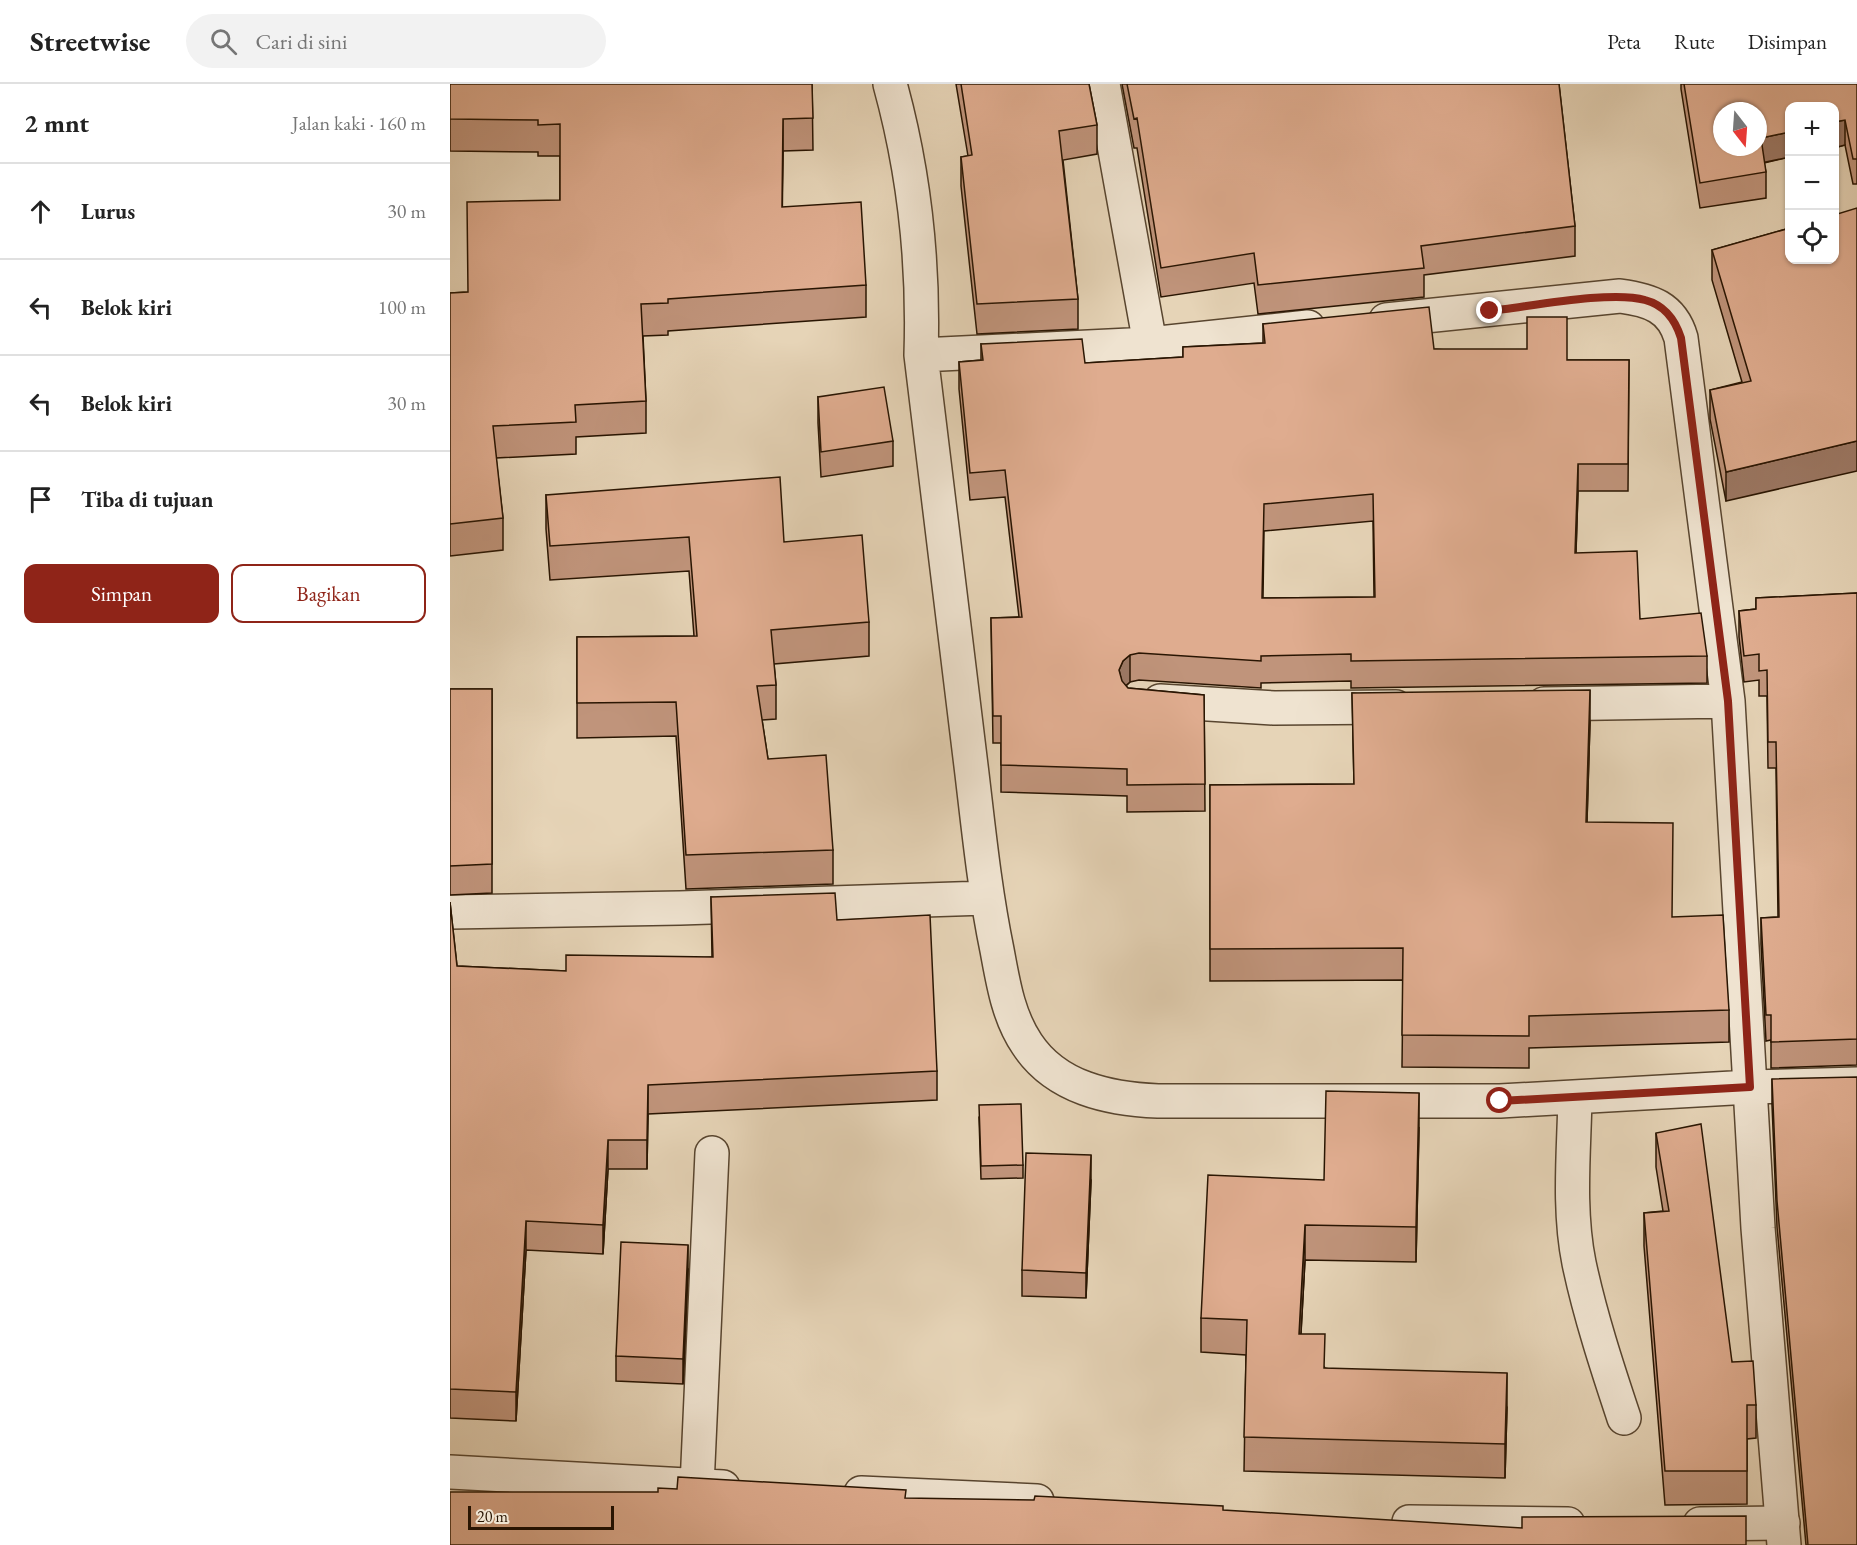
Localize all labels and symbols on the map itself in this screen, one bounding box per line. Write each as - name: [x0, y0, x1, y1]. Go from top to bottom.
- north arrow: [1713, 102, 1767, 156]
- route end: [1476, 297, 1502, 323]
- route start: [1486, 1087, 1512, 1113]
- scale bar: [468, 1503, 614, 1530]

